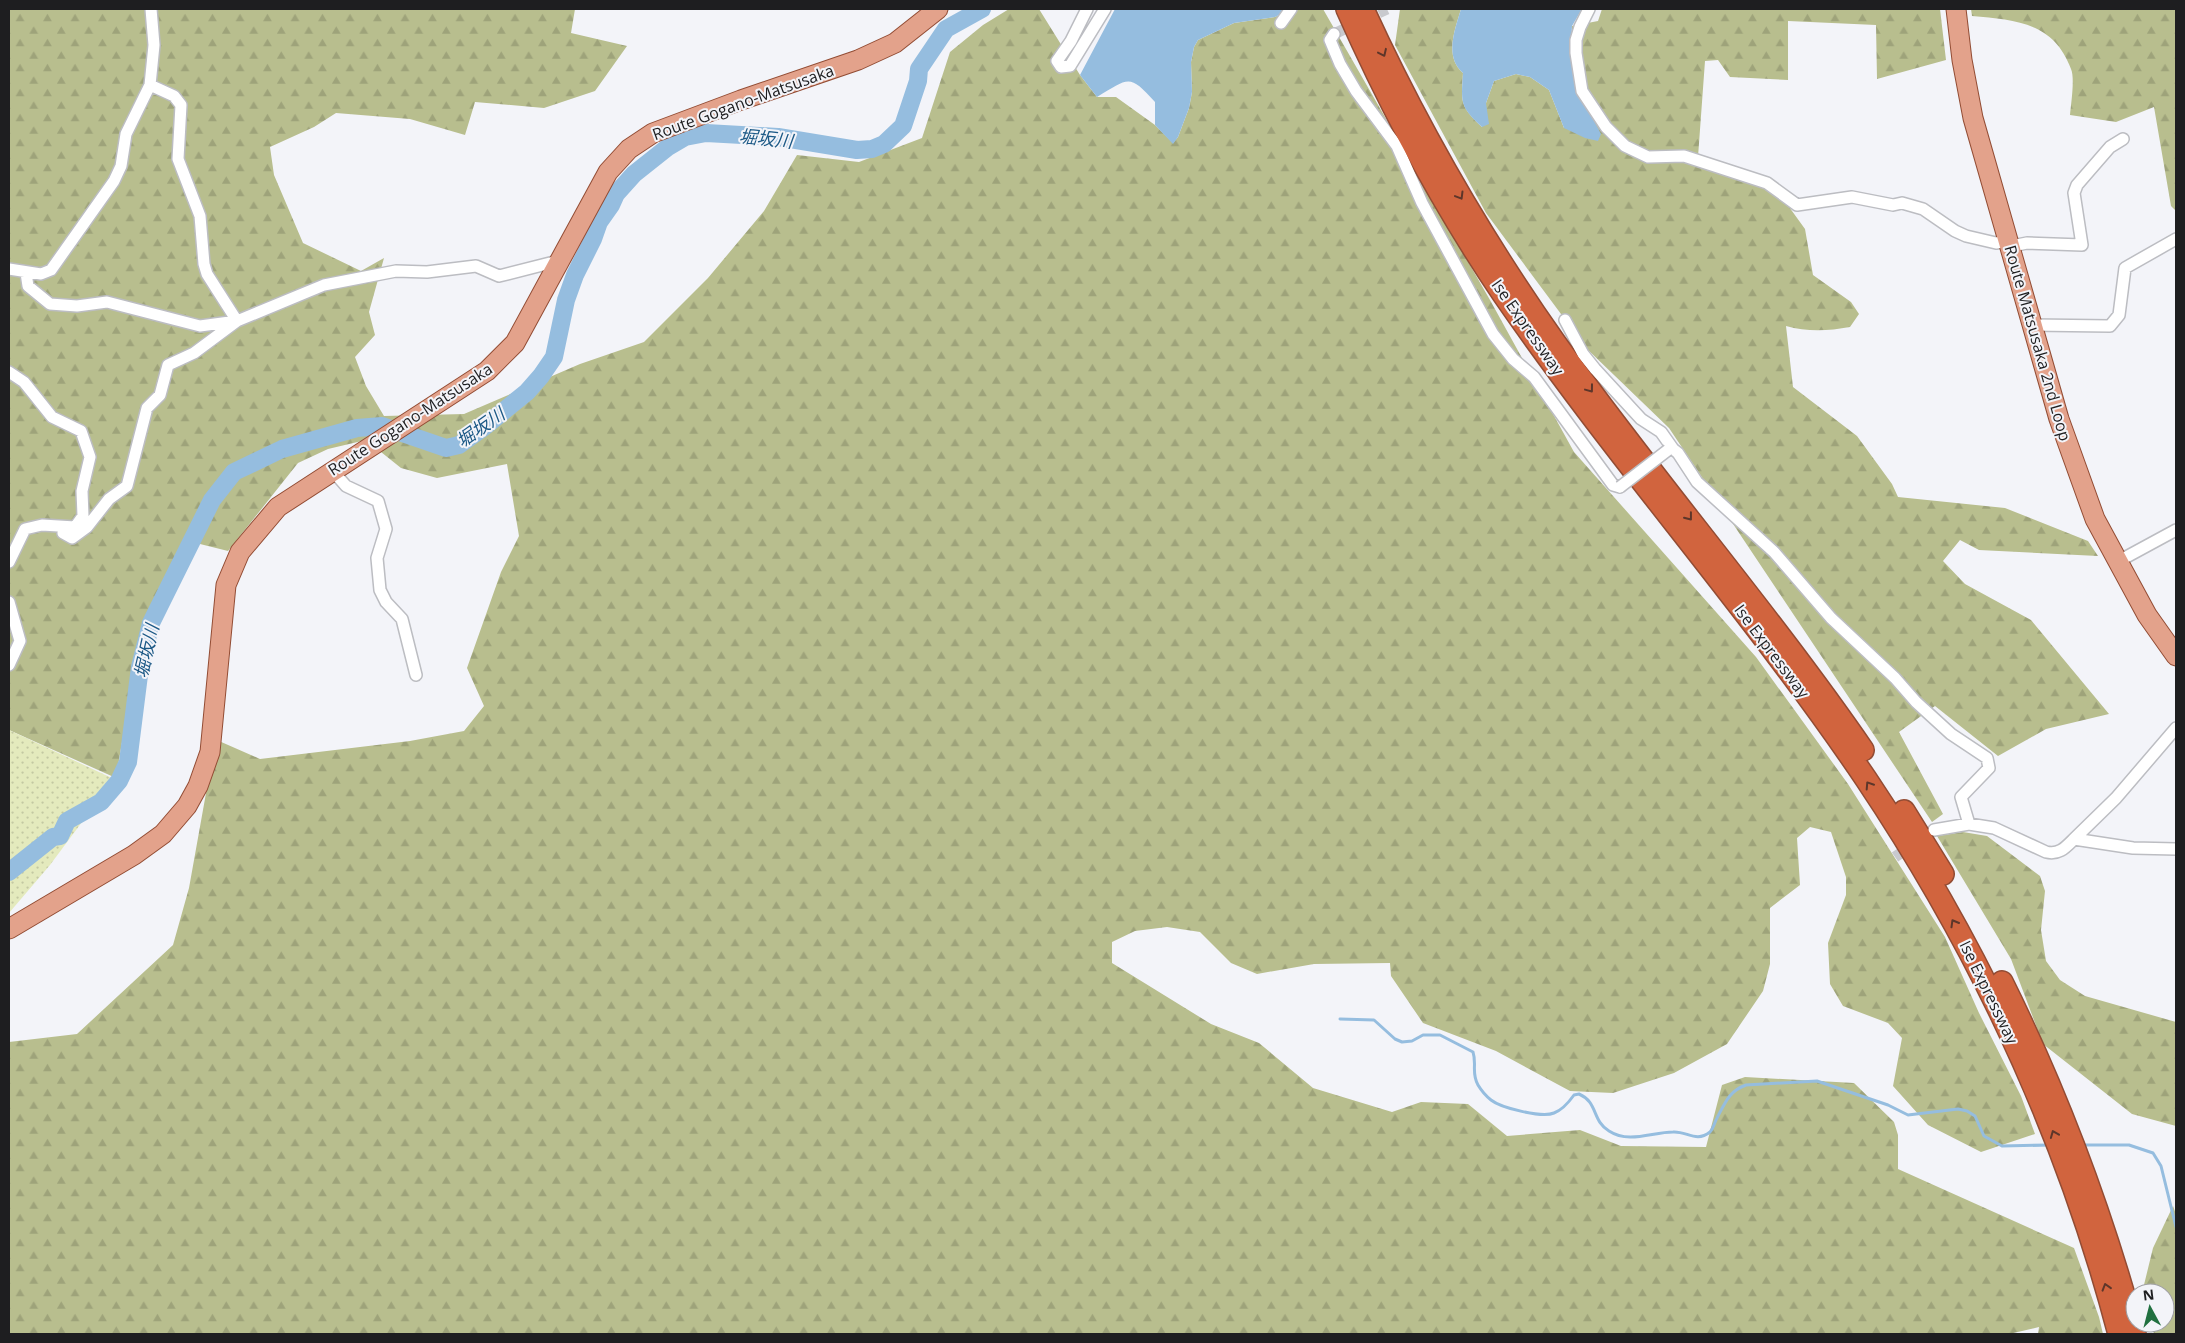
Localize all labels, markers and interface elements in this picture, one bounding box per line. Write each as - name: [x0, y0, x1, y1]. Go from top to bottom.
- one-way arrow: [1377, 48, 1387, 57]
- street label: Route Gogano-Matsusaka: [649, 59, 837, 145]
- water label: 堀坂川: [738, 123, 796, 153]
- one-way arrow: [1453, 191, 1463, 200]
- street label: Route Matsusaka 2nd Loop: [1999, 242, 2077, 444]
- street label: Ise Expressway: [1487, 275, 1570, 380]
- street label: Route Gogano-Matsusaka: [324, 358, 496, 480]
- one-way arrow: [1584, 383, 1593, 393]
- water label: 堀坂川: [451, 401, 511, 452]
- one-way arrow: [1683, 512, 1692, 521]
- street label: Ise Expressway: [1729, 600, 1815, 703]
- water label: 堀坂川: [128, 620, 164, 680]
- one-way arrow: [1866, 781, 1876, 790]
- one-way arrow: [1951, 920, 1961, 929]
- street label: Ise Expressway: [1954, 937, 2024, 1048]
- one-way arrow: [2049, 1130, 2059, 1138]
- north arrow: [2125, 1283, 2175, 1333]
- one-way arrow: [2101, 1284, 2111, 1292]
- text: N: [2142, 1284, 2155, 1305]

